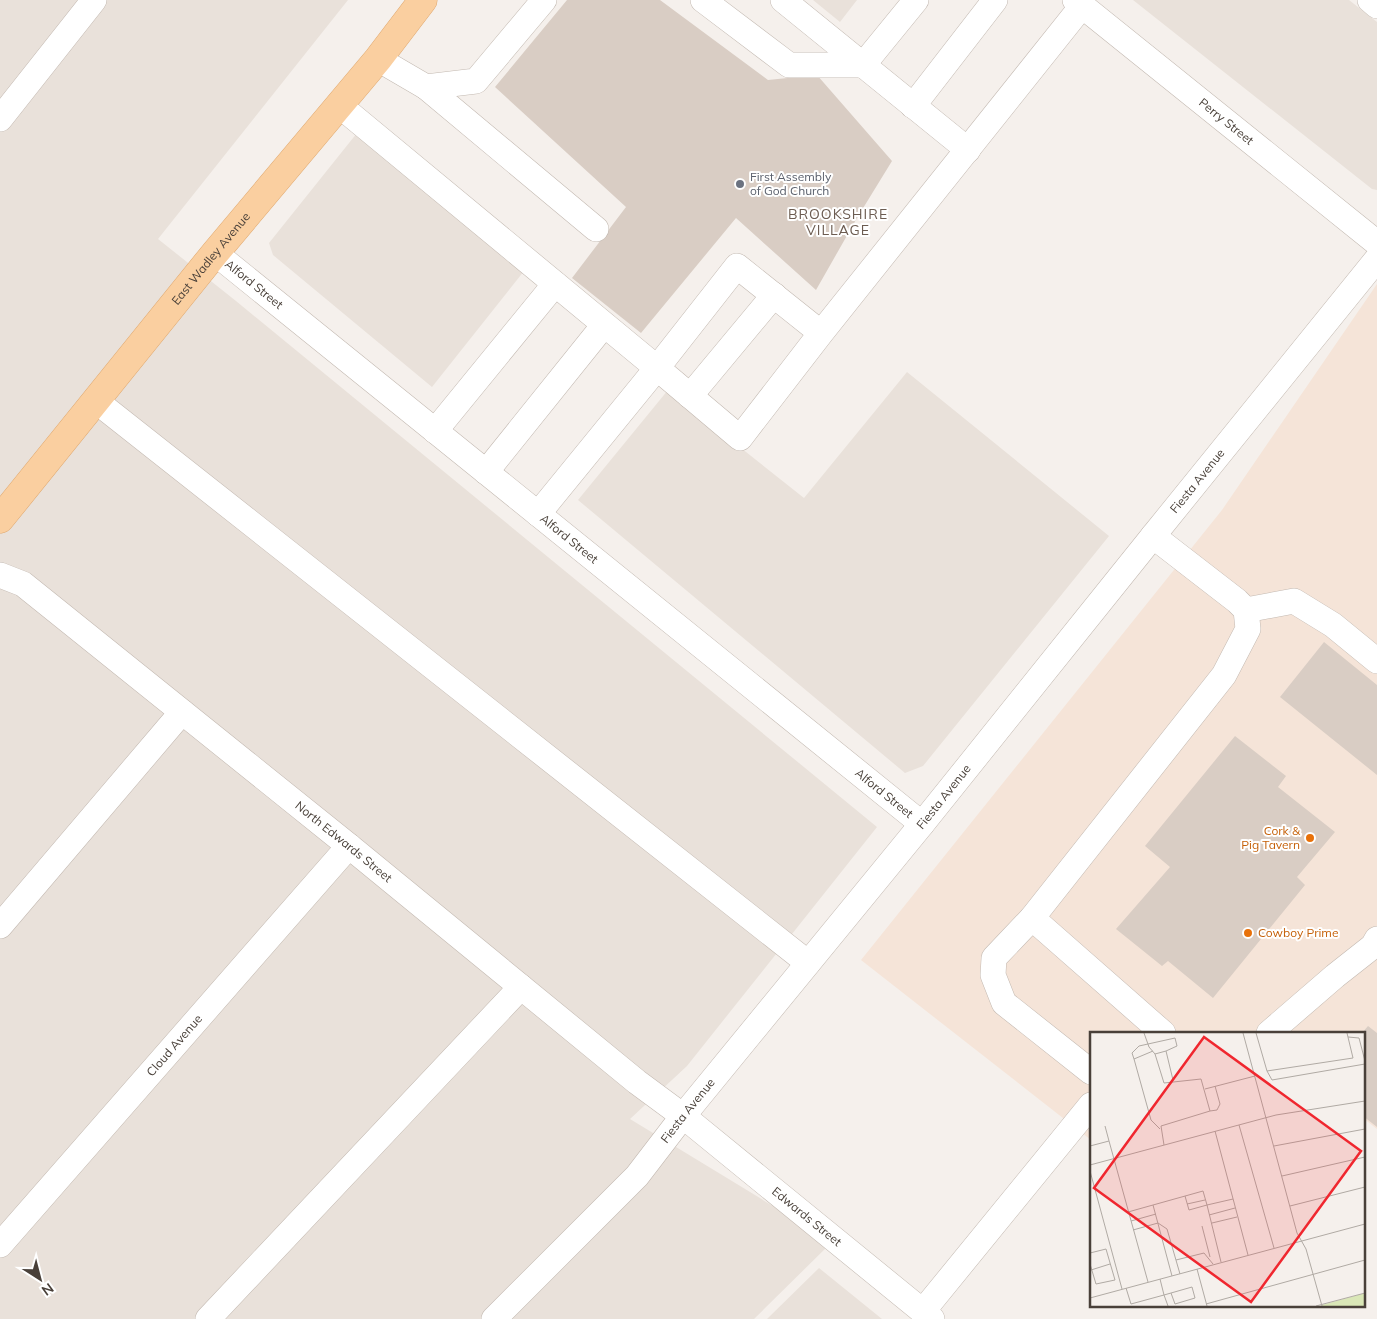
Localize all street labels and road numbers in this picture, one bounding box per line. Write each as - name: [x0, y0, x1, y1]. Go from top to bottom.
- street label: Perry Street: [1196, 95, 1257, 148]
- street label: East Wadley Avenue: [168, 209, 253, 308]
- street label: Alford Street: [222, 256, 286, 312]
- street label: Fiesta Avenue: [1167, 446, 1228, 516]
- street label: Alford Street: [537, 511, 601, 566]
- street label: Fiesta Avenue: [913, 761, 974, 832]
- street label: Alford Street: [852, 765, 916, 821]
- street label: North Edwards Street: [292, 798, 395, 885]
- street label: Cloud Avenue: [143, 1011, 205, 1079]
- street label: Fiesta Avenue: [657, 1075, 718, 1146]
- street label: Edwards Street: [769, 1184, 845, 1249]

